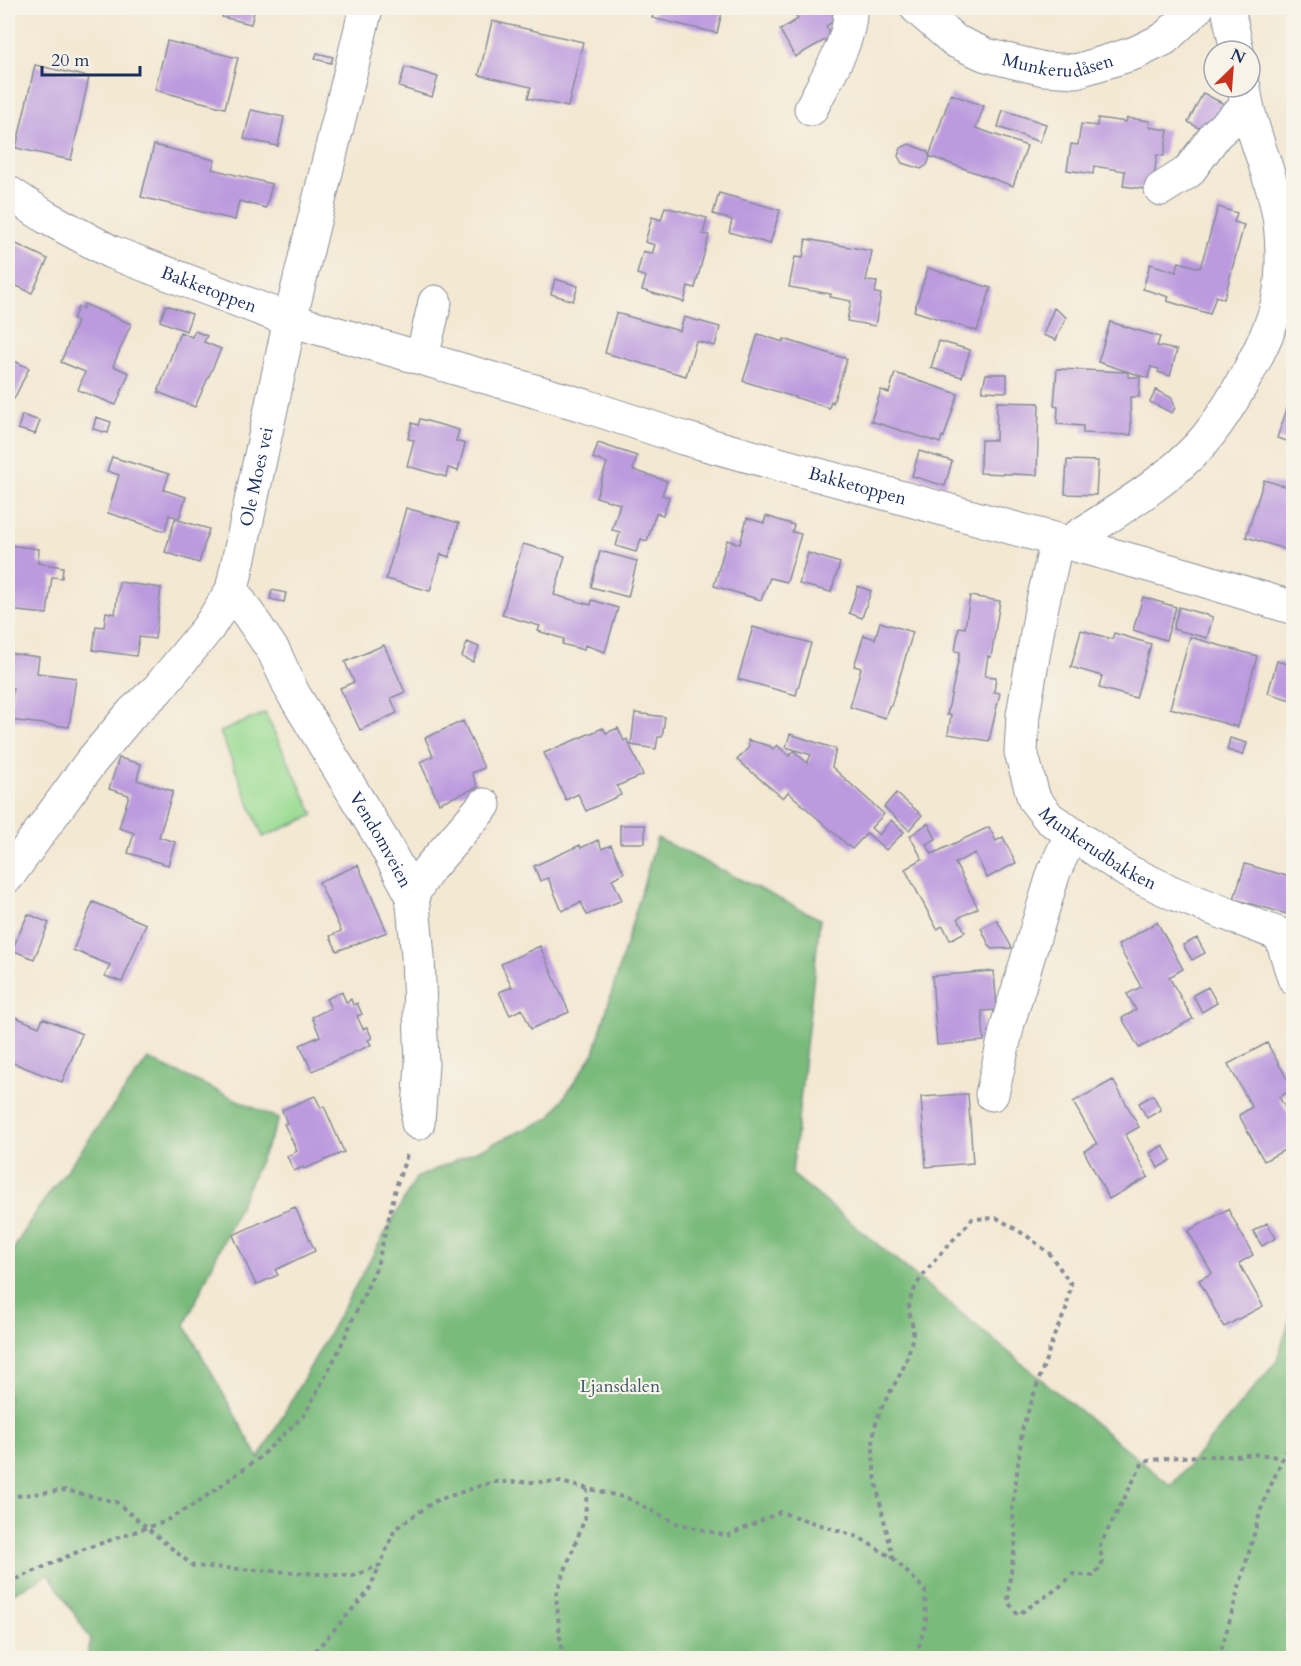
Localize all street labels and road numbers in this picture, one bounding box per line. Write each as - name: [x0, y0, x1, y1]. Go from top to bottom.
- street label: Munkerudåsen: [1000, 47, 1117, 84]
- street label: Bakketoppen: [157, 260, 261, 319]
- street label: Ole Moes vei: [234, 425, 280, 529]
- street label: Bakketoppen: [806, 461, 910, 512]
- street label: Vendomveien: [343, 787, 418, 893]
- street label: Munkerudbakken: [1032, 802, 1161, 897]

